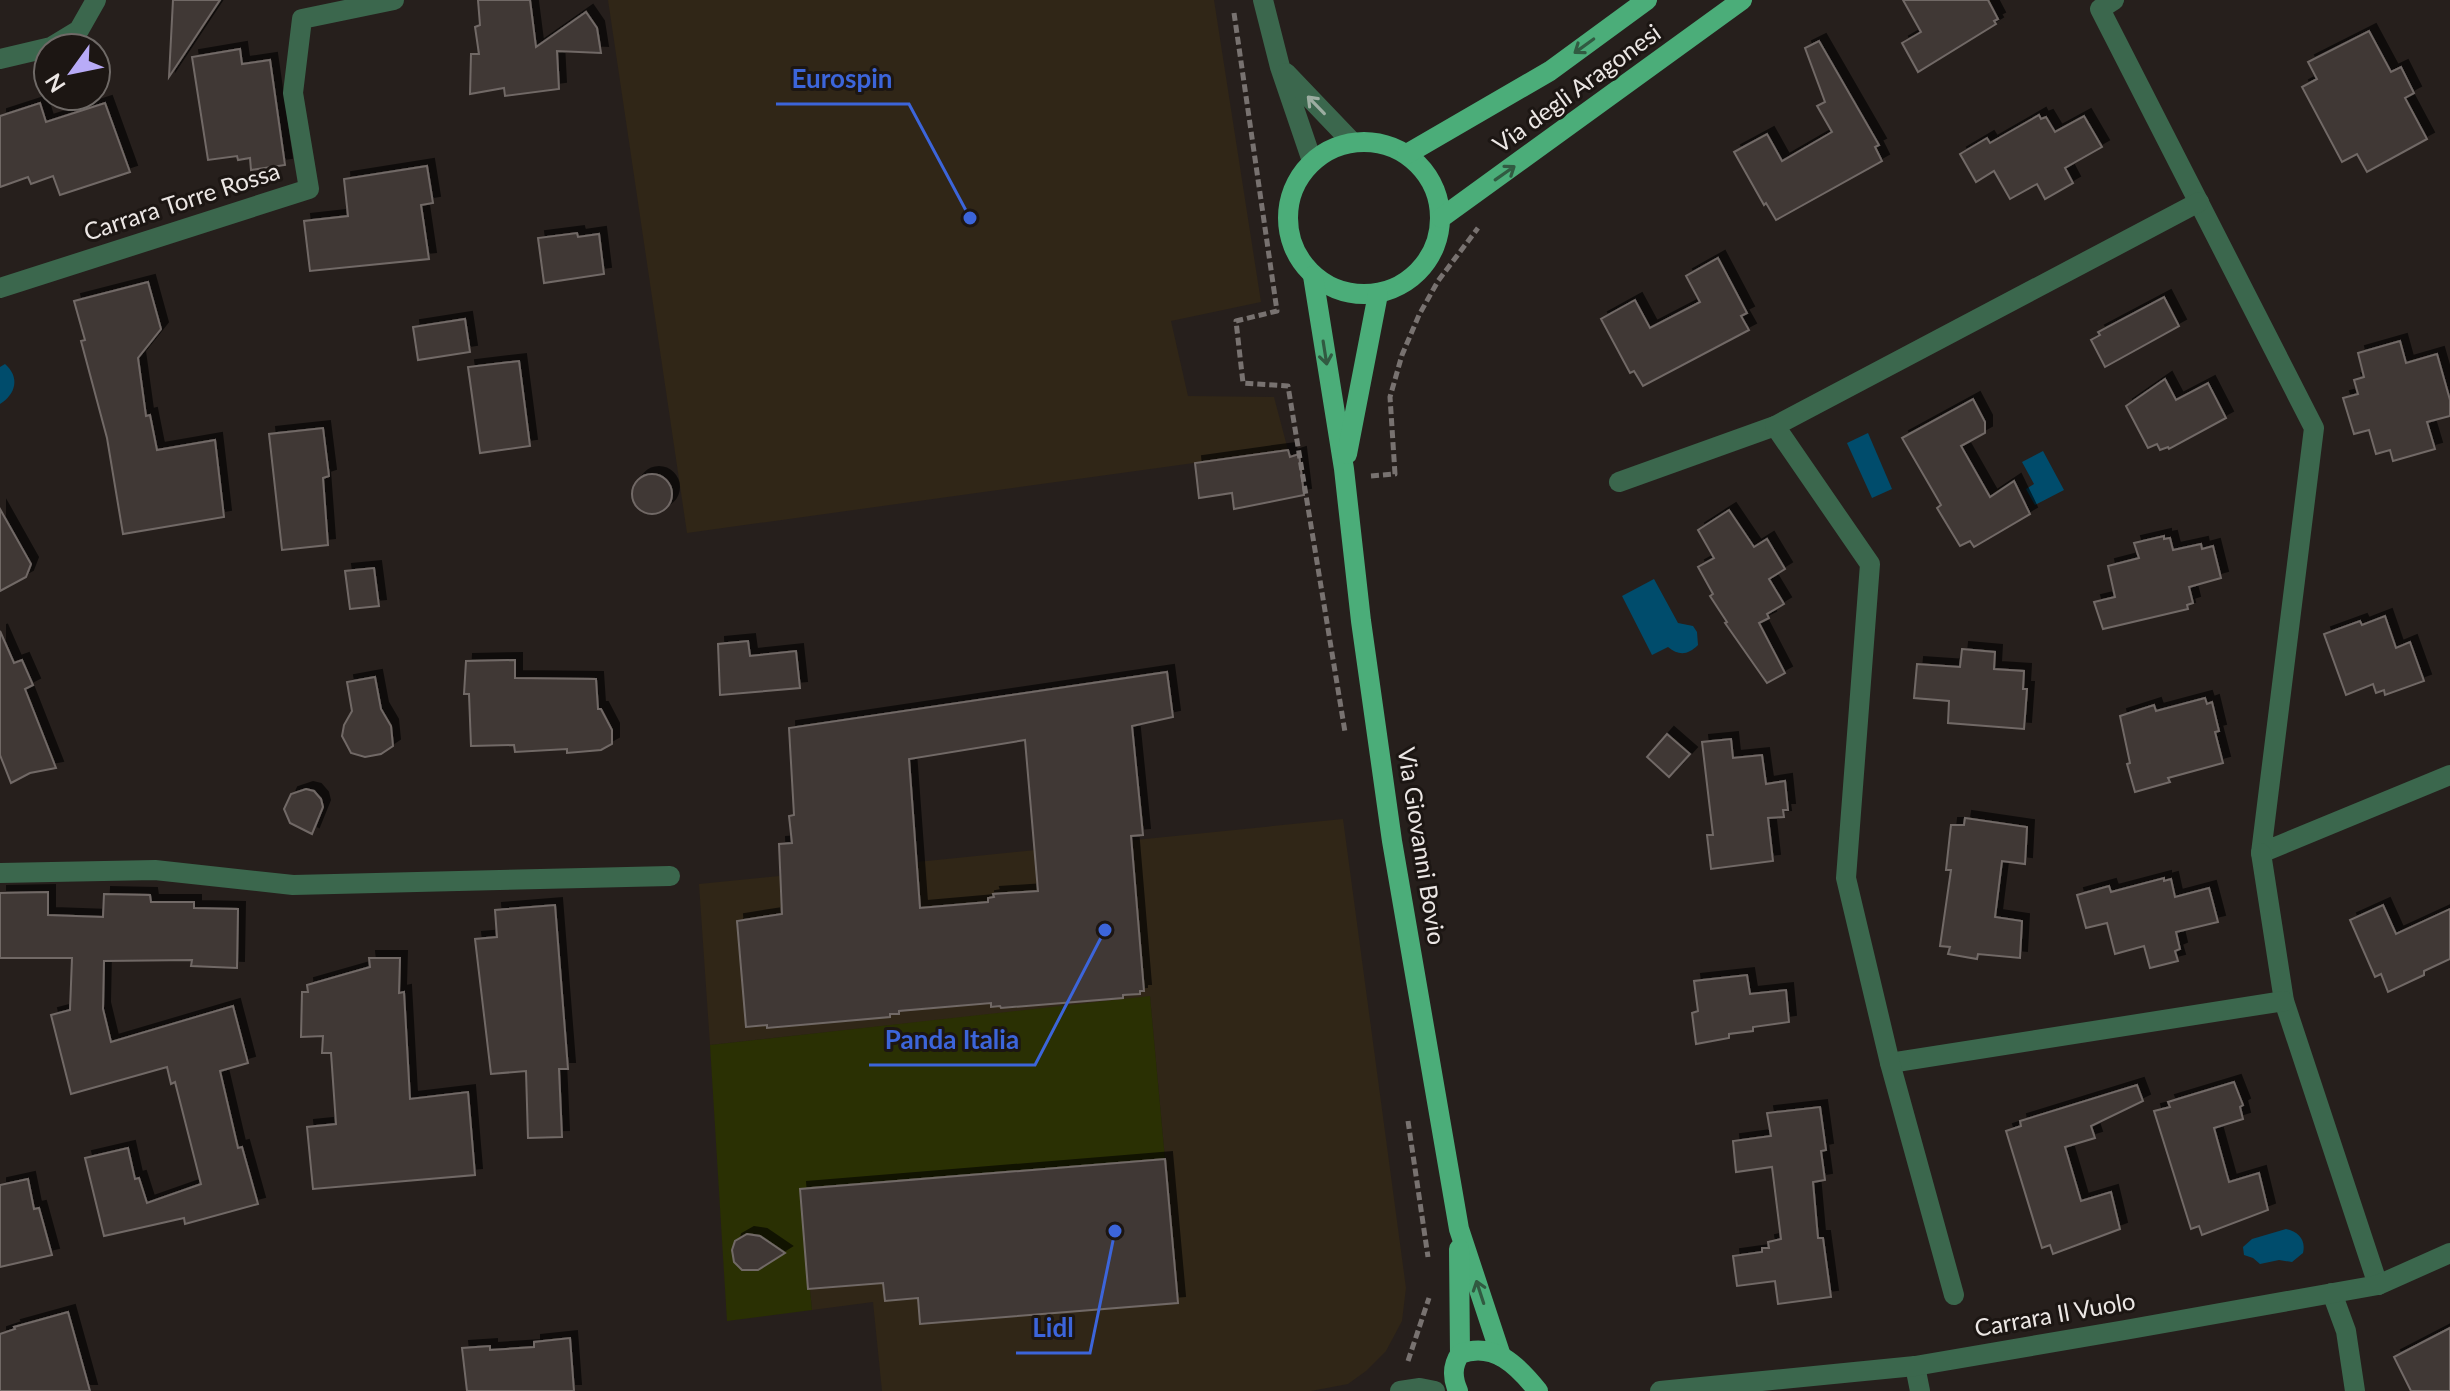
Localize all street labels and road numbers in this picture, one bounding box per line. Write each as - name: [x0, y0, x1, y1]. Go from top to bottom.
- street label: Via degli Aragonesi: [1487, 17, 1666, 158]
- street label: Carrara Torre Rossa: [80, 155, 283, 246]
- street label: Via Giovanni Bovio: [1393, 745, 1452, 947]
- street label: Carrara Il Vuolo: [1972, 1285, 2137, 1342]

